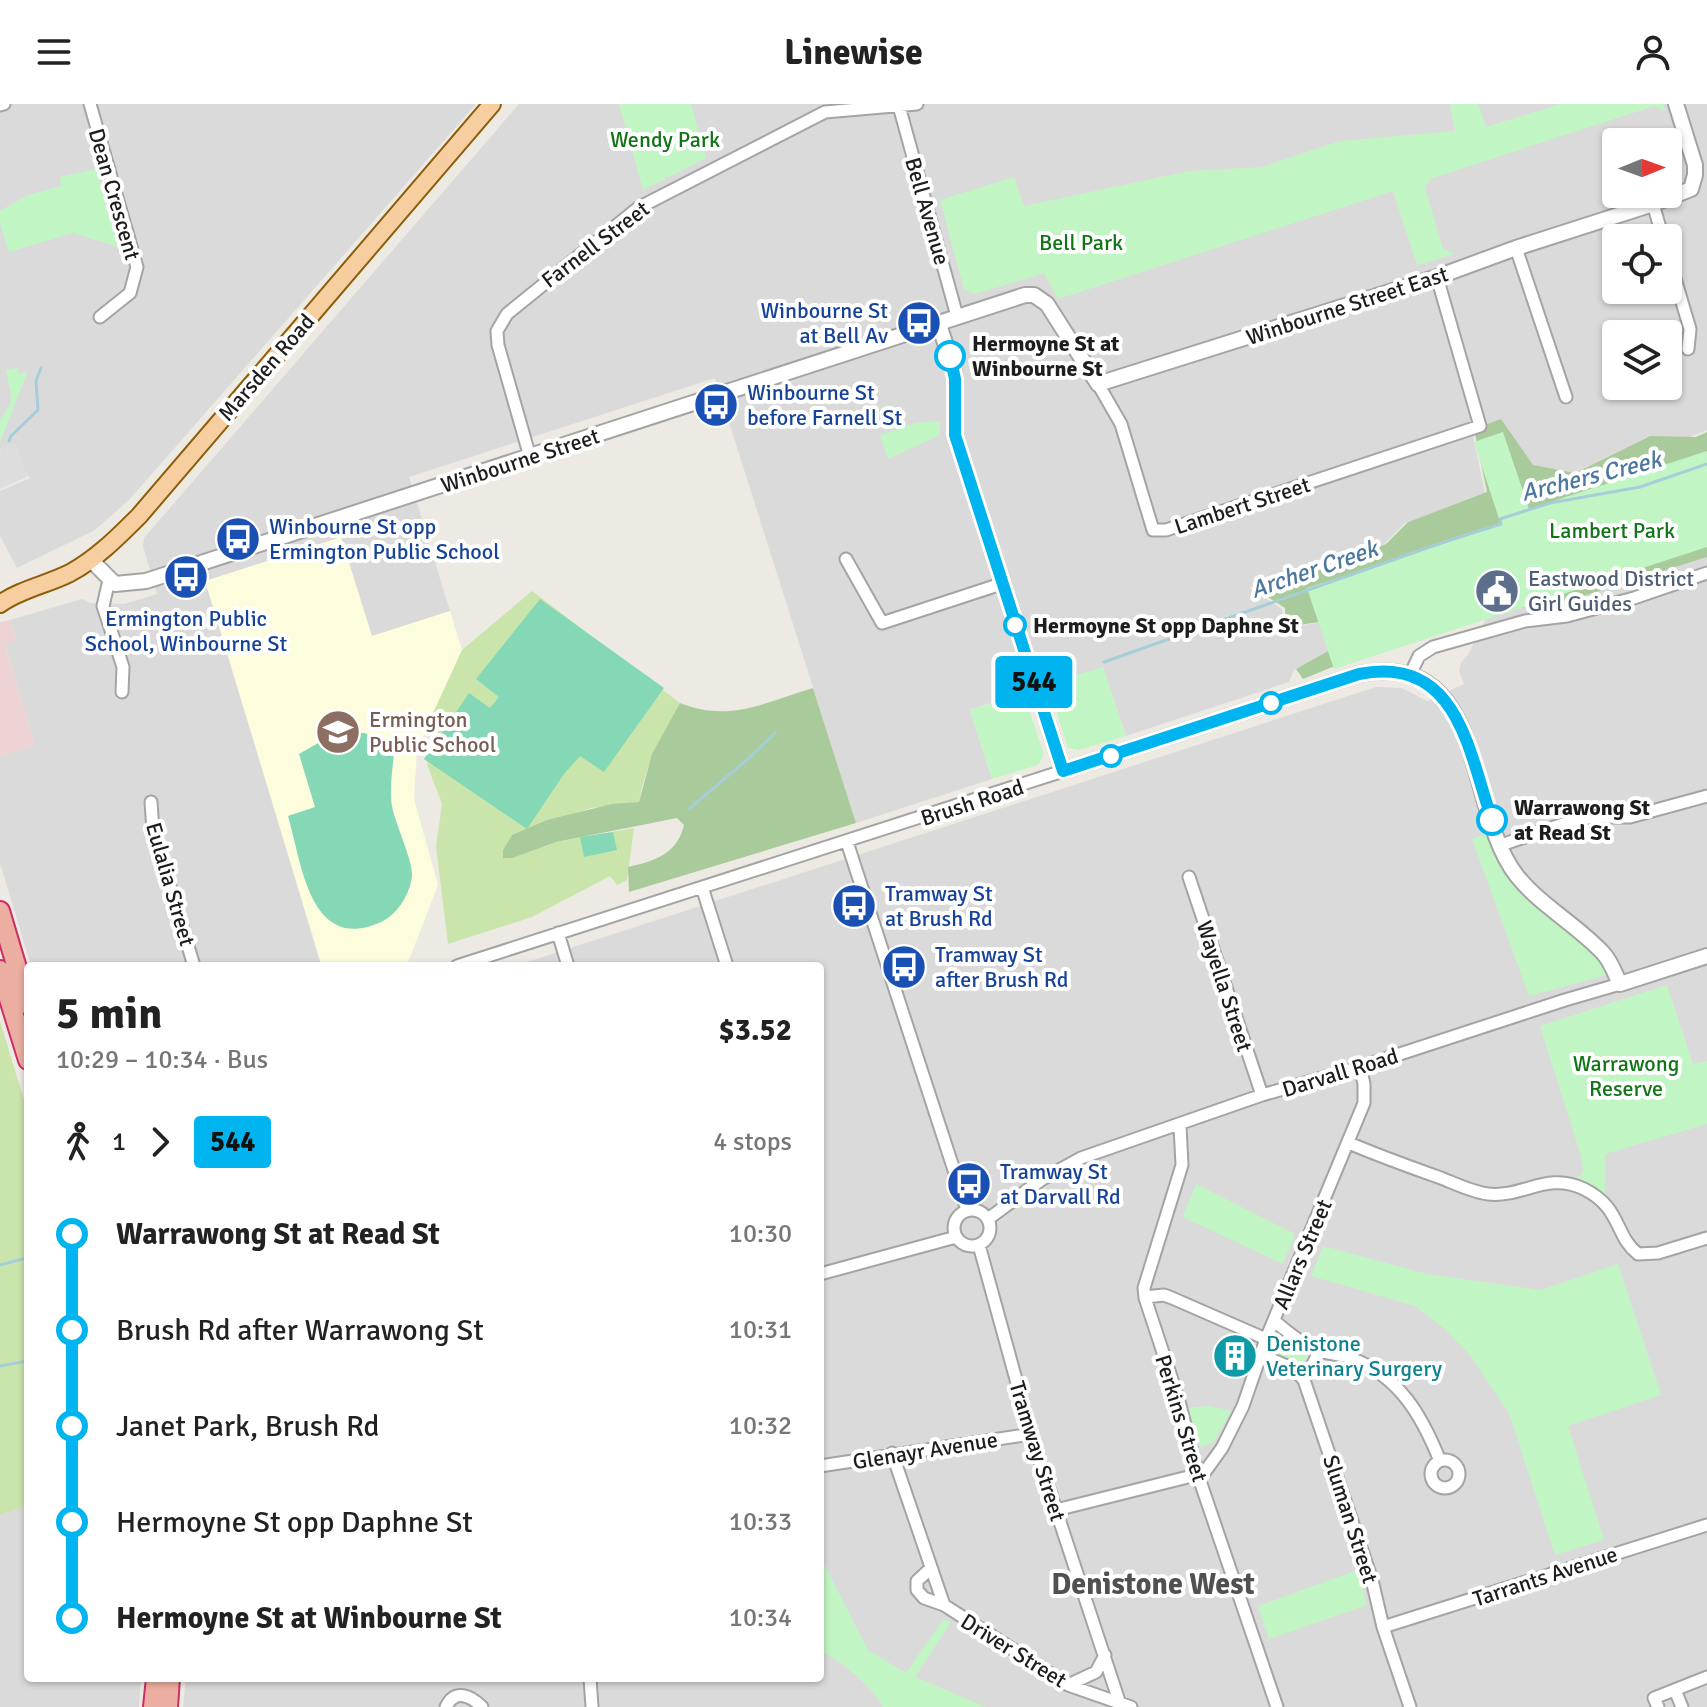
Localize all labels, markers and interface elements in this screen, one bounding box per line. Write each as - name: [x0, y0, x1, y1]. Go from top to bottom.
- icon: menu: [32, 30, 76, 74]
- text: Linewise: [784, 30, 923, 75]
- icon: person: [1631, 30, 1675, 74]
- street label: Dean Crescent: [83, 125, 146, 263]
- park label: Wendy Park: [610, 126, 720, 153]
- north arrow: [1602, 128, 1682, 208]
- map controls: [1602, 128, 1682, 400]
- street label: Bell Avenue: [899, 154, 956, 268]
- street label: Farnell Street: [536, 195, 655, 294]
- button: locate: [1602, 224, 1682, 304]
- park label: Bell Park: [1039, 229, 1123, 256]
- street label: Winbourne Street East: [1243, 260, 1452, 351]
- place label: Winbourne St at Bell Av: [760, 297, 888, 349]
- bus stop icon: Winbourne St at Bell Av: [895, 299, 943, 347]
- street label: Marsden Road: [212, 308, 320, 426]
- button: layers: [1602, 320, 1682, 400]
- place label: Hermoyne St at Winbourne St: [972, 330, 1119, 382]
- marker: Hermoyne St at Winbourne St: [935, 341, 965, 371]
- place label: Winbourne St before Farnell St: [747, 379, 902, 431]
- bus stop icon: Winbourne St before Farnell St: [692, 381, 740, 429]
- street label: Winbourne Street: [438, 422, 603, 499]
- water label: Archers Creek: [1518, 444, 1666, 508]
- street label: Lambert Street: [1171, 471, 1314, 540]
- place label: Winbourne St opp Ermington Public School: [269, 513, 500, 565]
- bus stop icon: Winbourne St opp Ermington Public School: [214, 515, 262, 563]
- park label: Lambert Park: [1549, 517, 1675, 544]
- water label: Archer Creek: [1246, 533, 1383, 605]
- bus stop icon: Ermington Public School, Winbourne St: [162, 553, 210, 601]
- place label: Eastwood District Girl Guides: [1528, 565, 1694, 617]
- public building icon: Eastwood District Girl Guides: [1473, 567, 1521, 615]
- place label: Ermington Public School, Winbourne St: [85, 605, 287, 657]
- place label: Hermoyne St opp Daphne St: [1033, 612, 1299, 639]
- marker: Hermoyne St opp Daphne St: [1004, 614, 1026, 636]
- line badge: 544: [988, 656, 1080, 708]
- text: 544: [1011, 665, 1057, 699]
- unlabelled marker: [1260, 692, 1282, 714]
- place label: Ermington Public School: [369, 706, 496, 758]
- school or university icon: Ermington Public School: [314, 708, 362, 756]
- unlabelled marker: [1100, 745, 1122, 767]
- street label: Brush Road: [917, 773, 1027, 832]
- place label: Warrawong St at Read St: [1514, 794, 1650, 846]
- marker: Warrawong St at Read St: [1477, 805, 1507, 835]
- street label: Eulalia Street: [140, 819, 201, 949]
- place label: Tramway St at Brush Rd: [885, 880, 993, 932]
- bus stop icon: Tramway St at Brush Rd: [830, 882, 878, 930]
- street label: Wayella Street: [1191, 917, 1258, 1055]
- place label: Tramway St after Brush Rd: [935, 941, 1068, 993]
- bus stop icon: Tramway St after Brush Rd: [880, 943, 928, 991]
- text: 5 min: [56, 987, 162, 1041]
- text: $3.52: [719, 1012, 792, 1049]
- street label: Darvall Road: [1279, 1042, 1401, 1103]
- text: 10:29 – 10:34 · Bus: [56, 1044, 268, 1076]
- park label: Warrawong Reserve: [1573, 1050, 1679, 1102]
- icon: walk: [56, 1120, 100, 1164]
- icon: forward: [138, 1120, 182, 1164]
- text: 544: [210, 1125, 255, 1159]
- text: 1: [112, 1126, 126, 1158]
- text: 4 stops: [713, 1126, 792, 1158]
- place label: Tramway St at Darvall Rd: [1000, 1158, 1121, 1210]
- bus stop icon: Tramway St at Darvall Rd: [945, 1160, 993, 1208]
- street label: Allars Street: [1267, 1195, 1338, 1313]
- text: Warrawong St at Read St: [116, 1216, 440, 1253]
- text: 10:30: [729, 1218, 792, 1250]
- text: Brush Rd after Warrawong St: [116, 1312, 484, 1349]
- text: 10:31: [729, 1314, 792, 1346]
- place label: Denistone Veterinary Surgery: [1266, 1330, 1443, 1382]
- building icon: Denistone Veterinary Surgery: [1211, 1332, 1259, 1380]
- street label: Perkins Street: [1149, 1351, 1214, 1485]
- street label: Tramway Street: [1003, 1378, 1072, 1525]
- text: Janet Park, Brush Rd: [116, 1408, 379, 1445]
- text: 10:32: [729, 1410, 792, 1442]
- street label: Glenayr Avenue: [851, 1426, 999, 1475]
- street label: Sluman Street: [1317, 1452, 1384, 1587]
- text: Hermoyne St opp Daphne St: [116, 1504, 473, 1541]
- text: 10:33: [729, 1506, 792, 1538]
- street label: Tarrants Avenue: [1469, 1540, 1621, 1613]
- district label: Denistone West: [1051, 1566, 1255, 1603]
- text: Hermoyne St at Winbourne St: [116, 1600, 502, 1637]
- text: 10:34: [729, 1602, 792, 1634]
- street label: Driver Street: [956, 1607, 1072, 1694]

